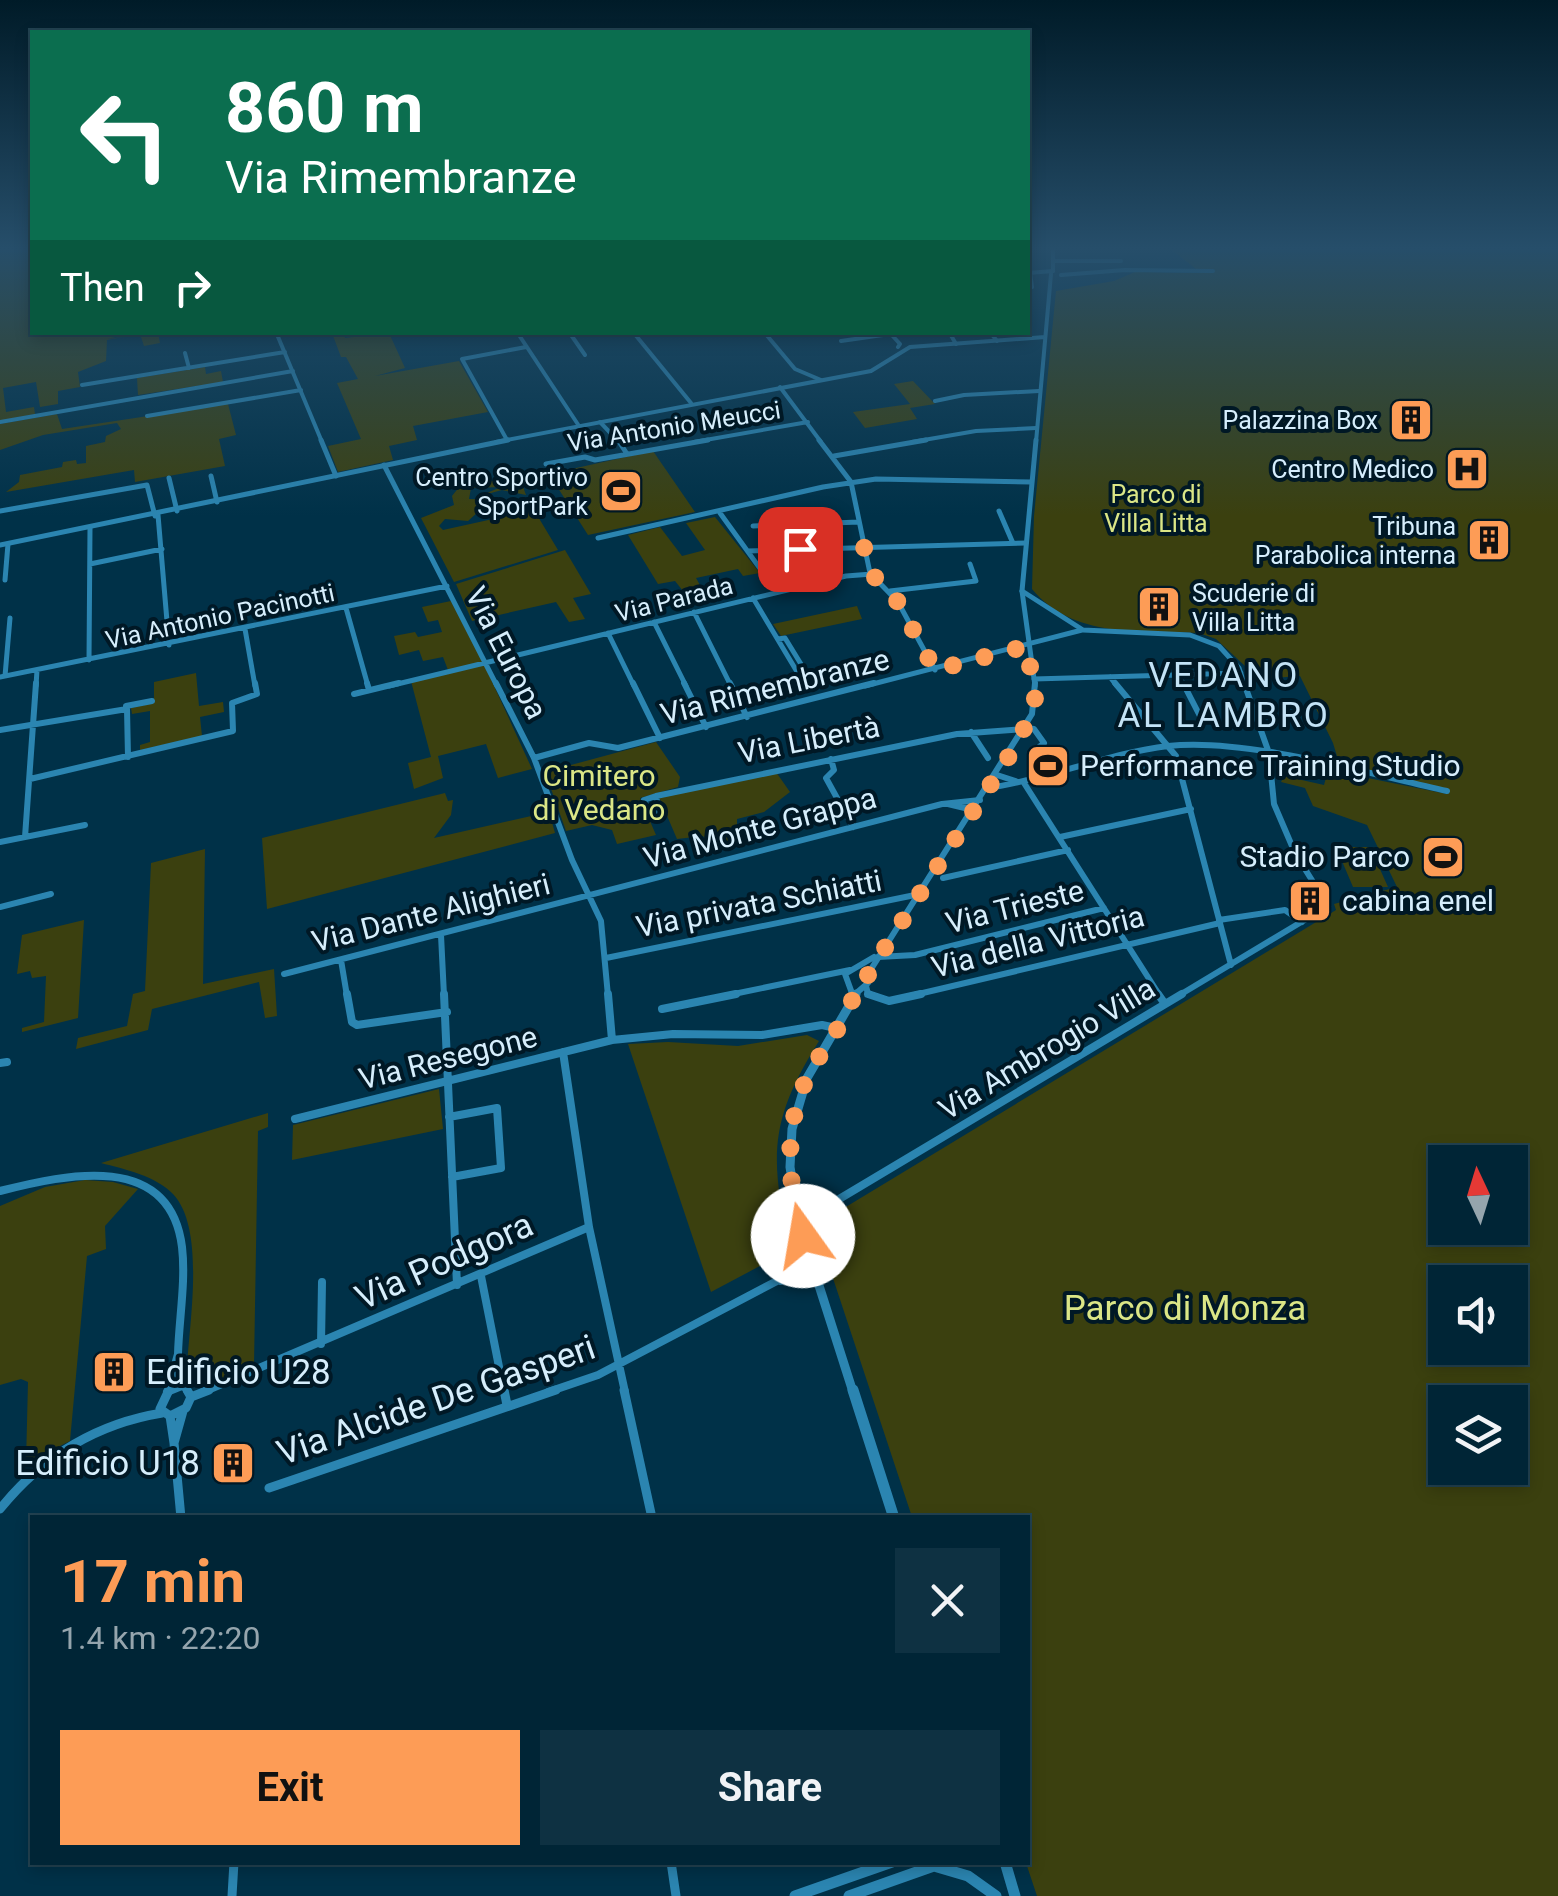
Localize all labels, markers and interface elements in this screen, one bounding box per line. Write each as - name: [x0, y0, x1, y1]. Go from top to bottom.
- text: 860 m: [225, 67, 424, 149]
- icon: left: [60, 70, 190, 200]
- text: Via Rimembranze: [225, 151, 577, 204]
- icon: right: [165, 260, 220, 315]
- text: Then: [60, 266, 145, 310]
- street label: Via Antonio Meucci: [565, 395, 783, 458]
- building icon: Palazzina Box: [1388, 397, 1434, 443]
- place label: Palazzina Box: [1223, 406, 1378, 435]
- hospital icon: Centro Medico: [1444, 446, 1490, 492]
- place label: Centro Medico: [1271, 455, 1434, 484]
- place label: Centro Sportivo SportPark: [415, 463, 588, 521]
- sports icon: Centro Sportivo SportPark: [598, 468, 644, 514]
- park label: Parco di Villa Litta: [1104, 480, 1208, 538]
- pin: [758, 507, 843, 592]
- place label: Tribuna Parabolica interna: [1255, 512, 1456, 570]
- building icon: Tribuna Parabolica interna: [1466, 517, 1512, 563]
- icon: arrive: [773, 522, 828, 577]
- street label: Via Parada: [612, 571, 736, 628]
- street label: Via Antonio Pacinotti: [103, 578, 337, 655]
- place label: Scuderie di Villa Litta: [1192, 579, 1315, 637]
- street label: Via Europa: [458, 581, 555, 725]
- building icon: Scuderie di Villa Litta: [1136, 584, 1182, 630]
- street label: Via Rimembranze: [657, 641, 893, 732]
- district label: VEDANO AL LAMBRO: [1118, 655, 1330, 736]
- street label: Via Libertà: [735, 709, 883, 770]
- sports icon: Performance Training Studio: [1025, 743, 1071, 789]
- place label: Performance Training Studio: [1080, 748, 1461, 783]
- park label: Cimitero di Vedano: [533, 758, 665, 827]
- street label: Via Monte Grappa: [640, 780, 880, 875]
- sports icon: Stadio Parco: [1420, 834, 1466, 880]
- place label: Stadio Parco: [1240, 839, 1410, 874]
- street label: Via privata Schiatti: [633, 863, 885, 944]
- street label: Via Dante Alighieri: [308, 866, 554, 959]
- street label: Via Trieste: [942, 872, 1087, 941]
- building icon: cabina enel: [1287, 878, 1333, 924]
- place label: cabina enel: [1342, 883, 1494, 918]
- street label: Via della Vittoria: [928, 898, 1148, 985]
- street label: Via Ambrogio Villa: [932, 970, 1161, 1127]
- street label: Via Resegone: [355, 1018, 541, 1097]
- north arrow: [1428, 1145, 1528, 1245]
- map controls: [1428, 1145, 1528, 1485]
- position arrow: [751, 1184, 855, 1288]
- street label: Via Podgora: [349, 1204, 539, 1319]
- button: sound: [1428, 1265, 1528, 1365]
- park label: Parco di Monza: [1064, 1288, 1306, 1329]
- street label: Via Alcide De Gasperi: [272, 1327, 600, 1474]
- building icon: Edificio U28: [91, 1349, 137, 1395]
- place label: Edificio U28: [146, 1352, 331, 1393]
- button: layers: [1428, 1385, 1528, 1485]
- building icon: Edificio U18: [210, 1440, 256, 1486]
- place label: Edificio U18: [15, 1443, 200, 1484]
- text: 17 min: [60, 1546, 245, 1617]
- button: close: [895, 1548, 1000, 1653]
- text: 1.4 km · 22:20: [60, 1619, 261, 1657]
- button: Exit: [60, 1730, 520, 1845]
- button: Share: [540, 1730, 1000, 1845]

